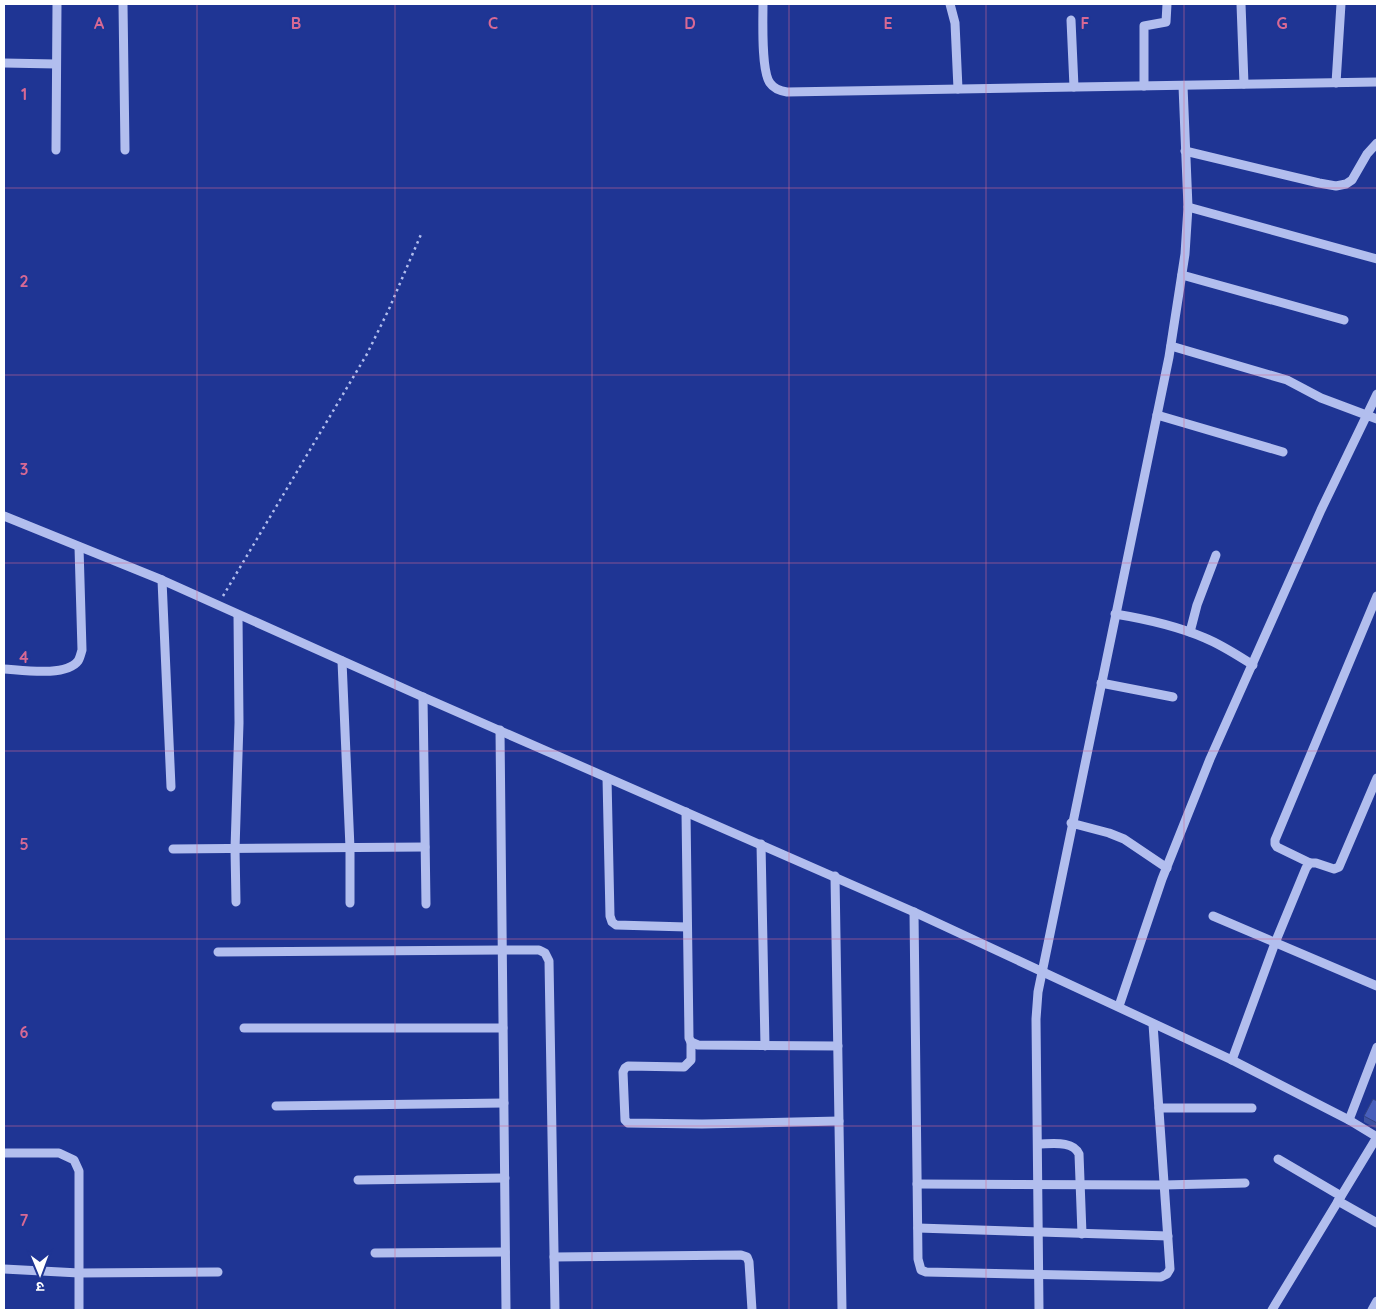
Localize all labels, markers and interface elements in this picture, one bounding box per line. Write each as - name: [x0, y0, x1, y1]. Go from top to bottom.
- text: A: [94, 13, 105, 33]
- text: B: [291, 13, 301, 33]
- text: C: [488, 13, 498, 33]
- text: D: [684, 13, 696, 33]
- text: E: [883, 13, 893, 33]
- text: F: [1081, 13, 1090, 33]
- text: G: [1276, 13, 1288, 33]
- text: 1: [21, 84, 27, 104]
- text: 2: [19, 271, 29, 291]
- text: 3: [20, 459, 28, 479]
- text: 4: [19, 647, 29, 667]
- text: 5: [19, 834, 29, 854]
- text: 6: [20, 1022, 29, 1042]
- text: 7: [20, 1210, 29, 1230]
- north arrow: [15, 1249, 65, 1299]
- text: उ: [35, 1278, 44, 1296]

